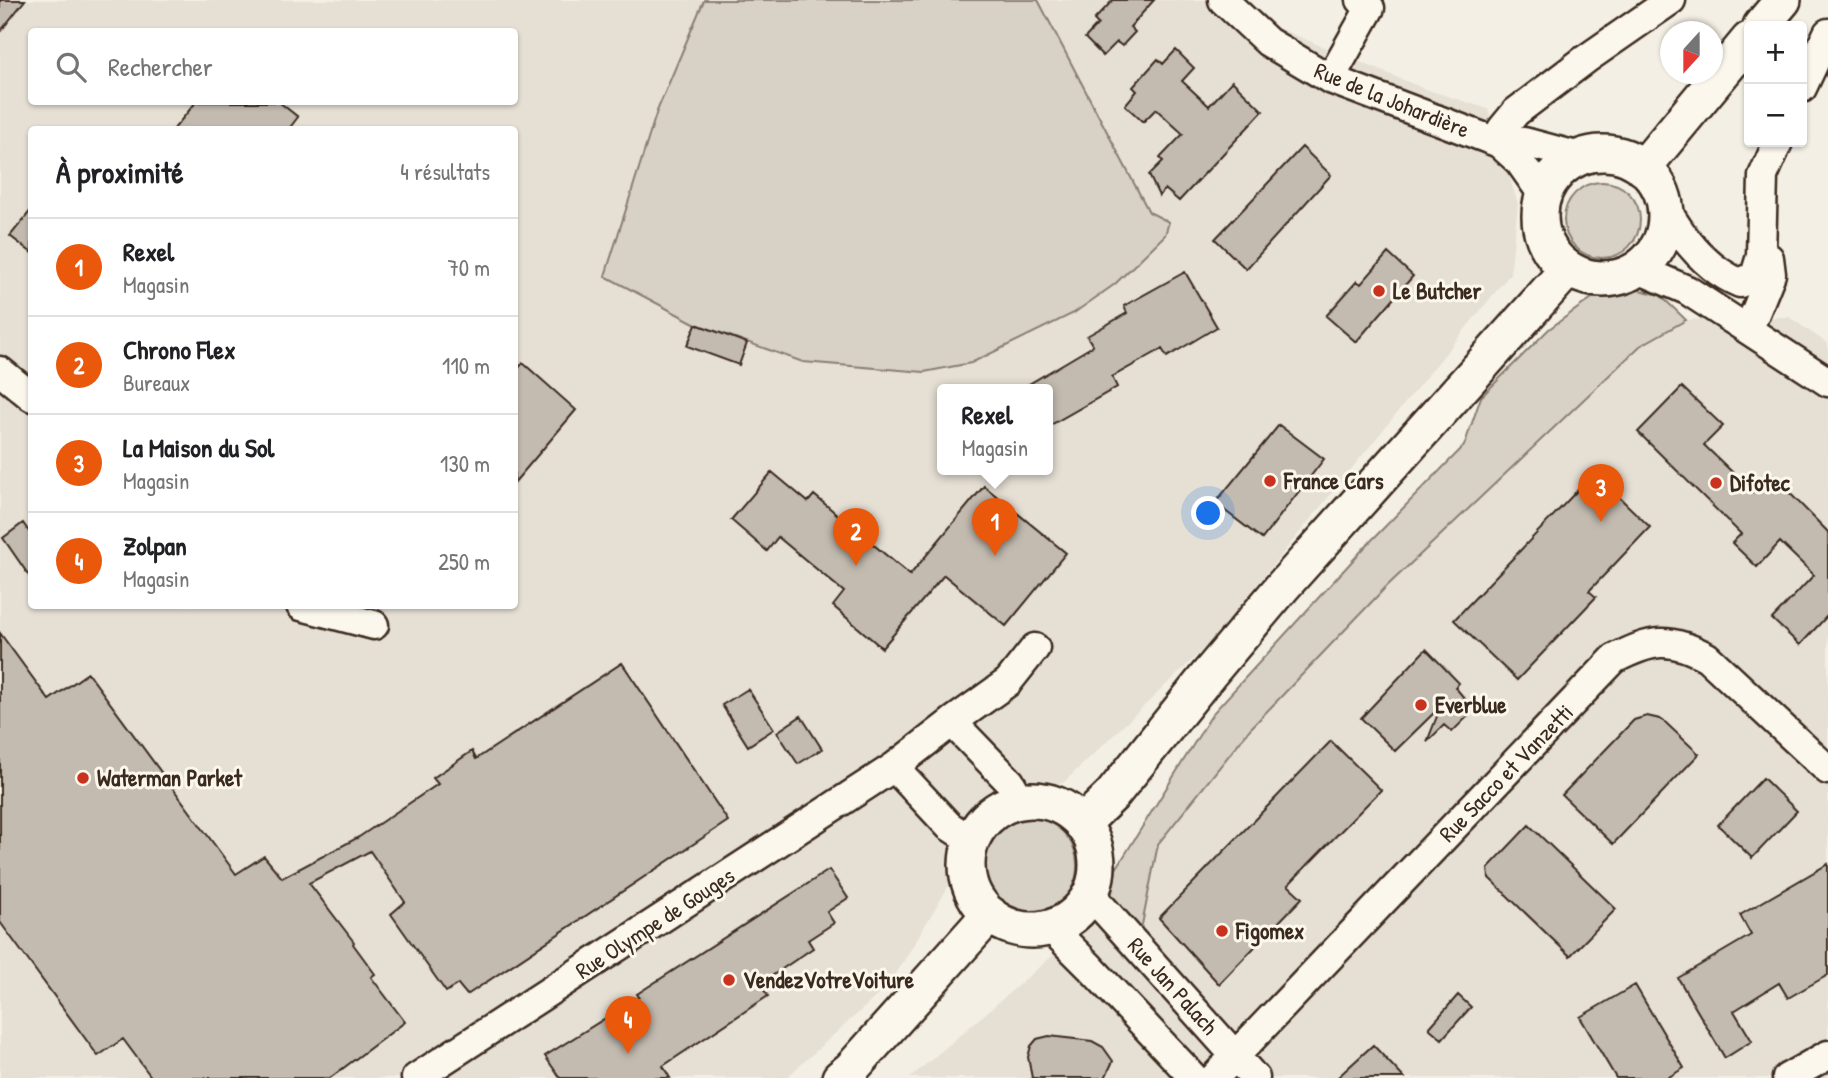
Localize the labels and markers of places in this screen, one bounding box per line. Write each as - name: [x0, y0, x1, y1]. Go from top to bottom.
- place label: Le Butcher: [1393, 275, 1482, 306]
- marker: Le Butcher: [1371, 283, 1387, 299]
- pin: 3: [1578, 464, 1624, 522]
- place label: France Cars: [1283, 465, 1384, 496]
- place label: Difotec: [1730, 467, 1791, 498]
- marker: France Cars: [1262, 473, 1278, 489]
- marker: Difotec: [1708, 475, 1724, 491]
- pin: 1: [972, 498, 1018, 556]
- pin: 2: [833, 508, 879, 566]
- place label: Everblue: [1435, 689, 1507, 720]
- marker: Everblue: [1413, 697, 1429, 713]
- place label: Waterman Parket: [97, 762, 243, 793]
- marker: Waterman Parket: [75, 770, 91, 786]
- place label: Figomex: [1235, 915, 1304, 947]
- marker: Figomex: [1214, 923, 1230, 939]
- place label: VendezVotreVoiture: [743, 964, 915, 995]
- marker: VendezVotreVoiture: [721, 972, 737, 988]
- pin: 4: [605, 996, 651, 1054]

